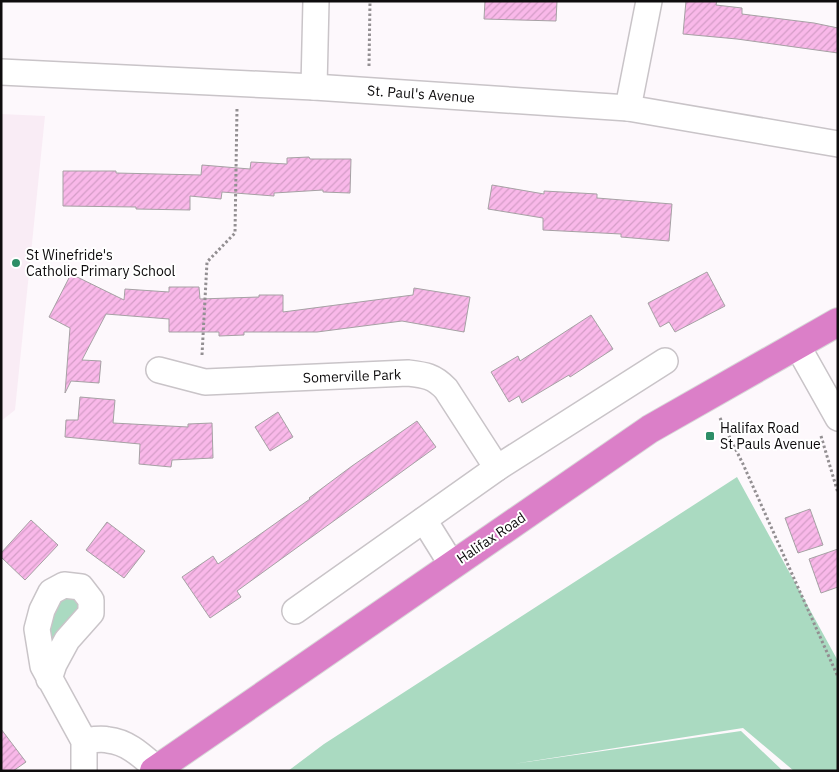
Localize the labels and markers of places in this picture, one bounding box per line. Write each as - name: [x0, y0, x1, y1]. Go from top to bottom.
- place label: St Winefride's Catholic Primary School: [26, 246, 176, 280]
- marker: St Winefride's Catholic Primary School: [10, 257, 22, 269]
- place label: Halifax Road St Pauls Avenue: [720, 419, 821, 453]
- marker: Halifax Road St Pauls Avenue: [704, 430, 716, 442]

